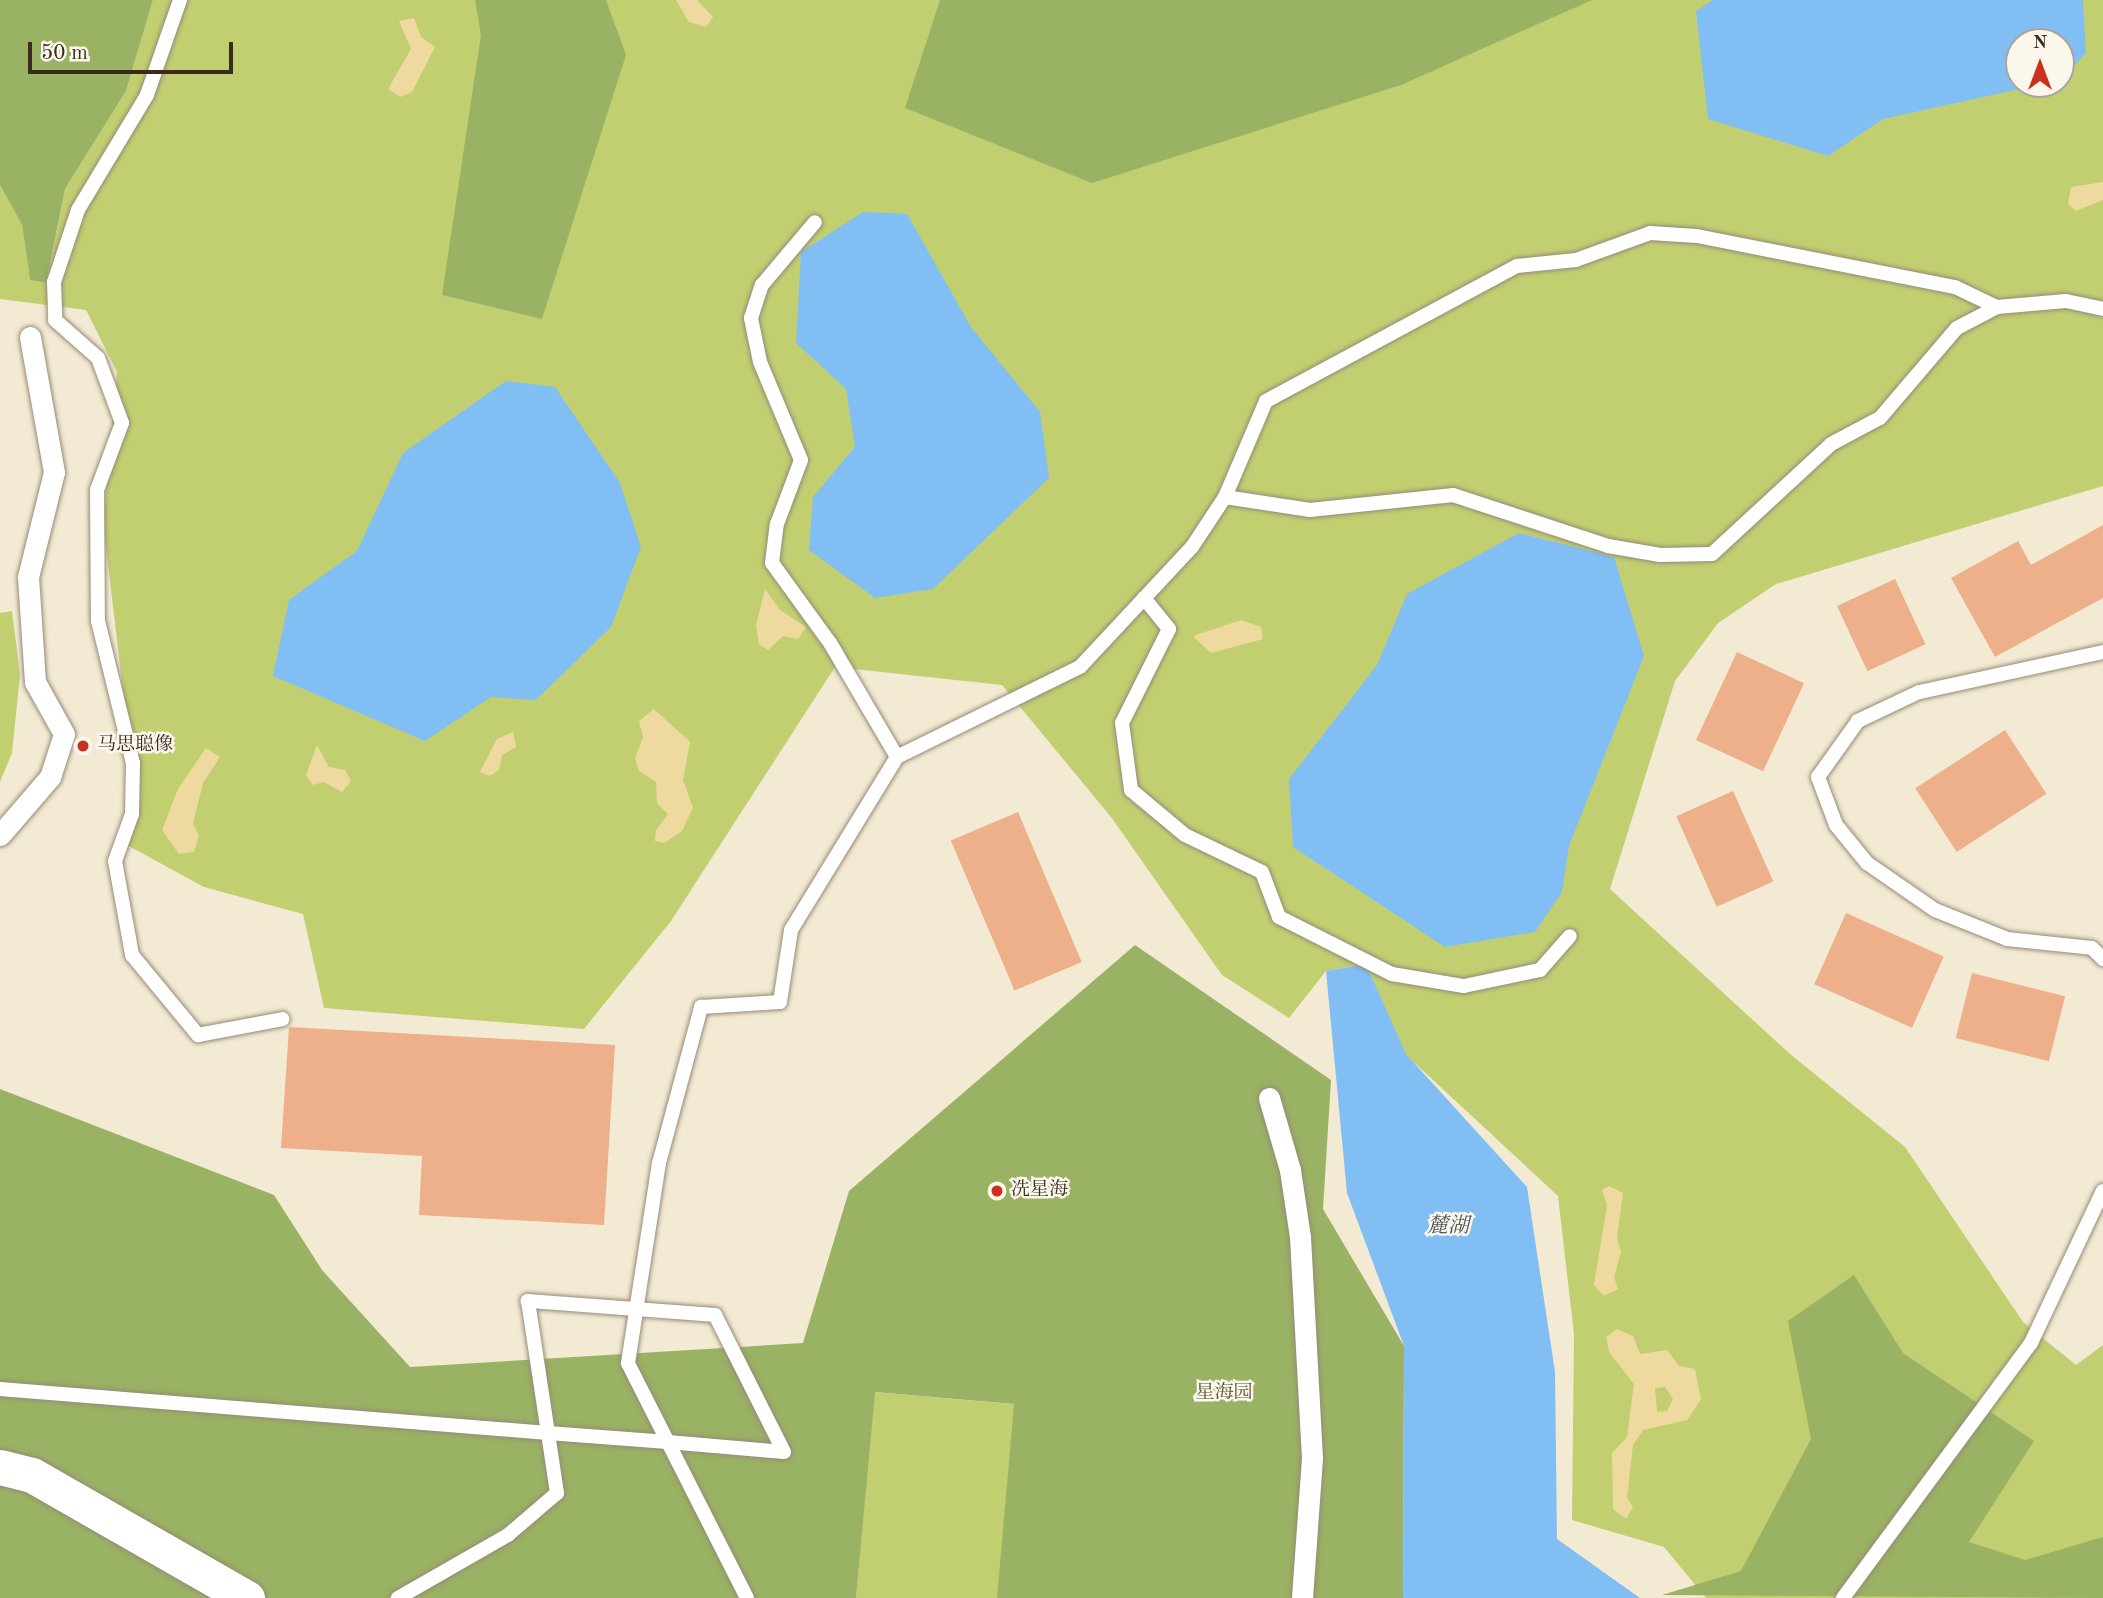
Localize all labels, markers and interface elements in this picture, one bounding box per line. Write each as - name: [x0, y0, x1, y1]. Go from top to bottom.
- scale bar: [32, 28, 236, 72]
- north arrow: [2005, 28, 2075, 98]
- text: N: [2033, 34, 2047, 53]
- text: 50 m: [41, 43, 88, 64]
- place label: 马思聪像: [97, 735, 173, 757]
- marker: 马思聪像: [75, 738, 91, 754]
- place label: 冼星海: [1011, 1180, 1068, 1202]
- marker: 冼星海: [989, 1183, 1005, 1199]
- water label: 麓湖: [1427, 1214, 1469, 1240]
- park label: 星海园: [1196, 1383, 1252, 1405]

